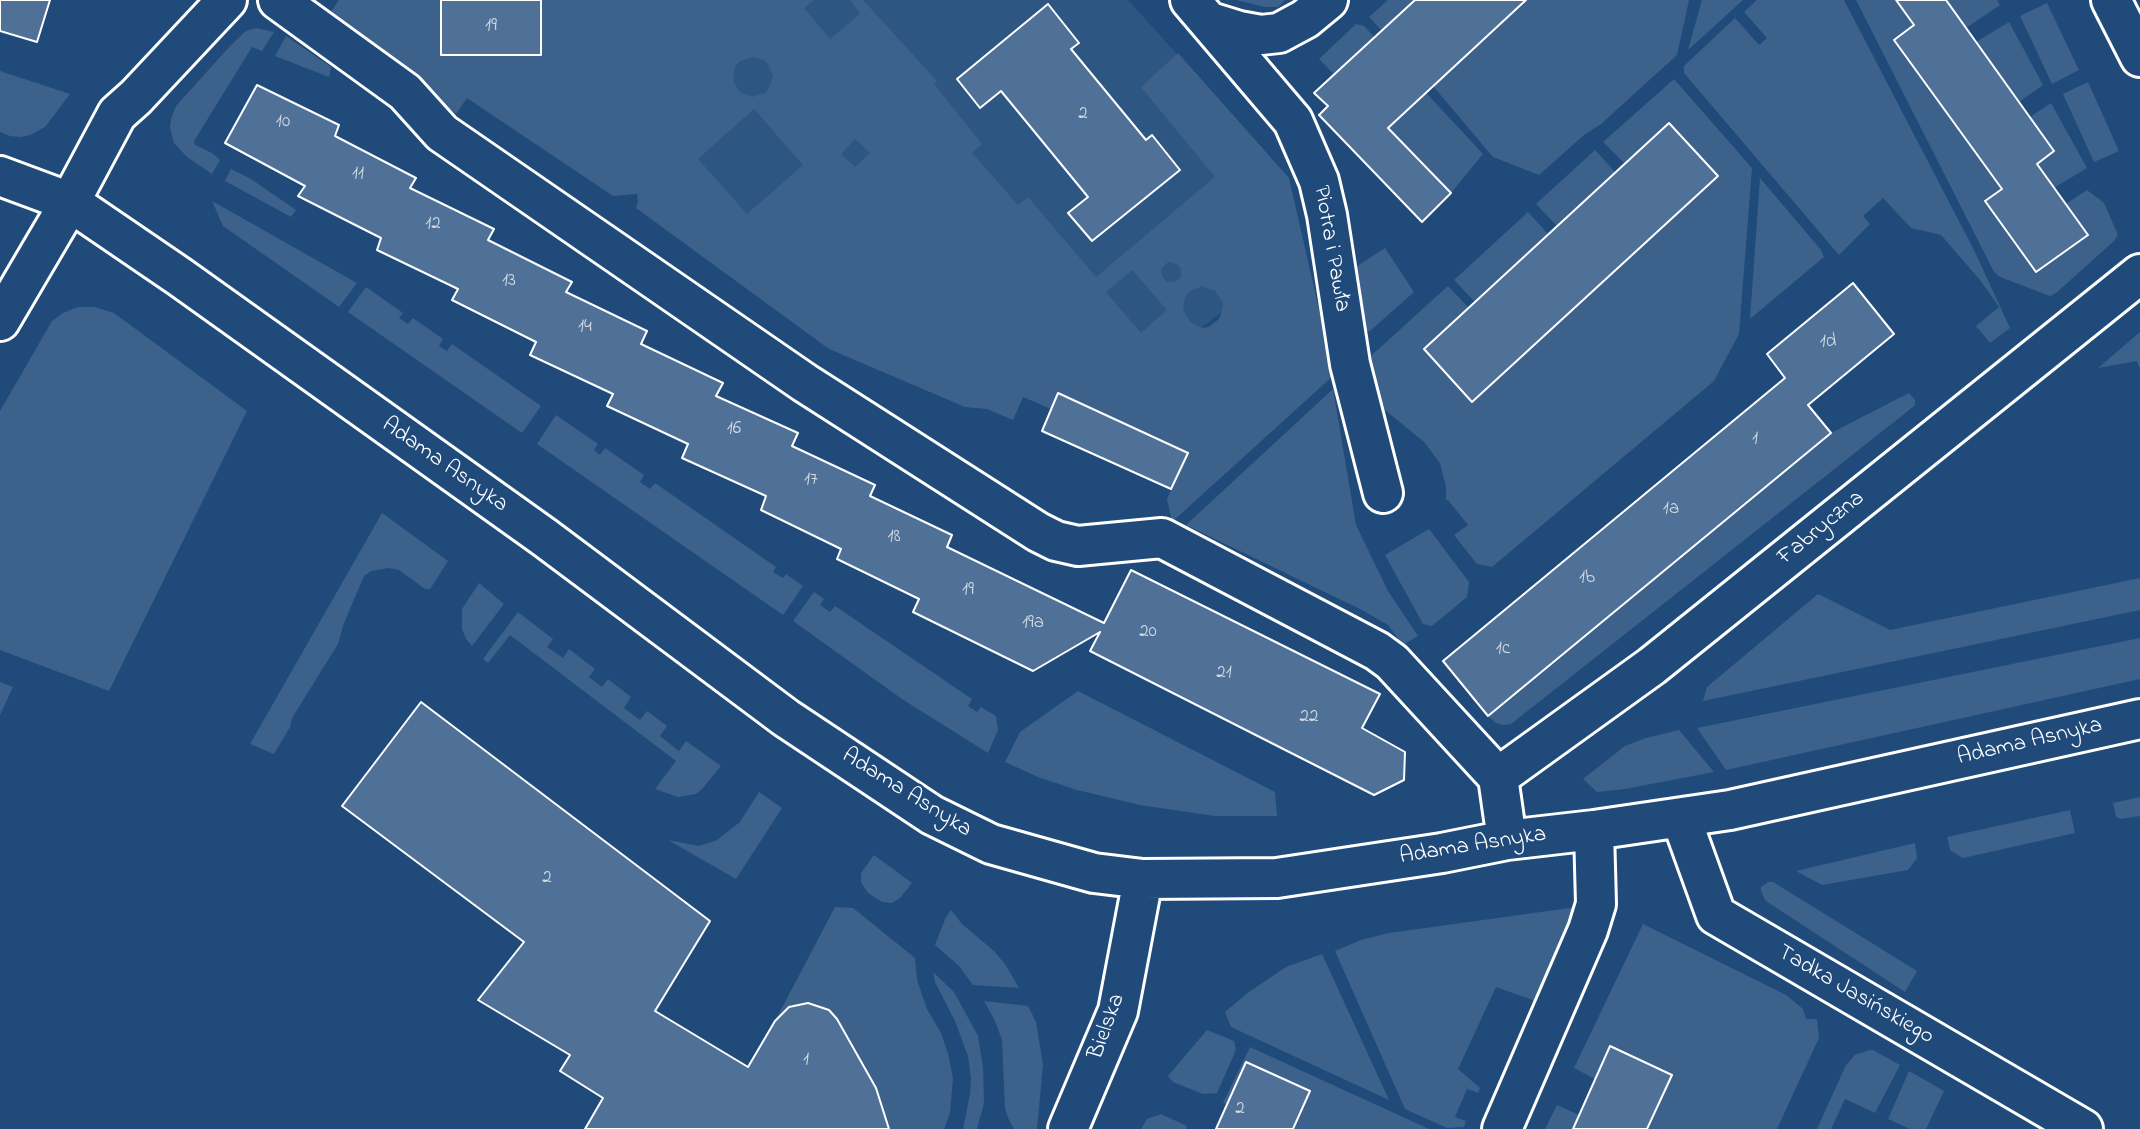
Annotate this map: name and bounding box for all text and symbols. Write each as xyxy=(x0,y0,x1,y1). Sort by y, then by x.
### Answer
house number: 19 xyxy=(485,16,497,38)
house number: 2 xyxy=(1078,104,1088,126)
house number: 10 xyxy=(276,112,290,134)
house number: 11 xyxy=(352,164,364,186)
street label: Piotra i Pawła xyxy=(1305,184,1355,314)
house number: 12 xyxy=(425,214,441,236)
house number: 13 xyxy=(502,271,516,293)
house number: 14 xyxy=(578,317,592,339)
house number: 1d xyxy=(1820,332,1836,354)
street label: Adama Asnyka xyxy=(375,412,513,520)
house number: 16 xyxy=(727,419,741,441)
house number: 1 xyxy=(1752,429,1758,451)
house number: 17 xyxy=(804,470,818,492)
street label: Fabryczna xyxy=(1773,486,1871,572)
house number: 1a xyxy=(1663,499,1679,521)
house number: 18 xyxy=(887,527,901,549)
house number: 1b xyxy=(1579,568,1595,590)
house number: 19 xyxy=(962,580,974,602)
house number: 19a xyxy=(1022,613,1044,635)
house number: 20 xyxy=(1139,622,1157,644)
house number: 1c xyxy=(1496,639,1510,661)
house number: 21 xyxy=(1216,663,1232,685)
house number: 22 xyxy=(1300,707,1318,729)
street label: Adama Asnyka xyxy=(1955,713,2105,773)
street label: Adama Asnyka xyxy=(836,743,976,845)
street label: Adama Asnyka xyxy=(1398,822,1548,872)
house number: 2 xyxy=(542,868,552,890)
street label: Tadka Jasińskiego xyxy=(1772,940,1938,1052)
street label: Bielska xyxy=(1083,990,1133,1064)
house number: 1 xyxy=(803,1050,809,1072)
house number: 2 xyxy=(1235,1099,1245,1121)

